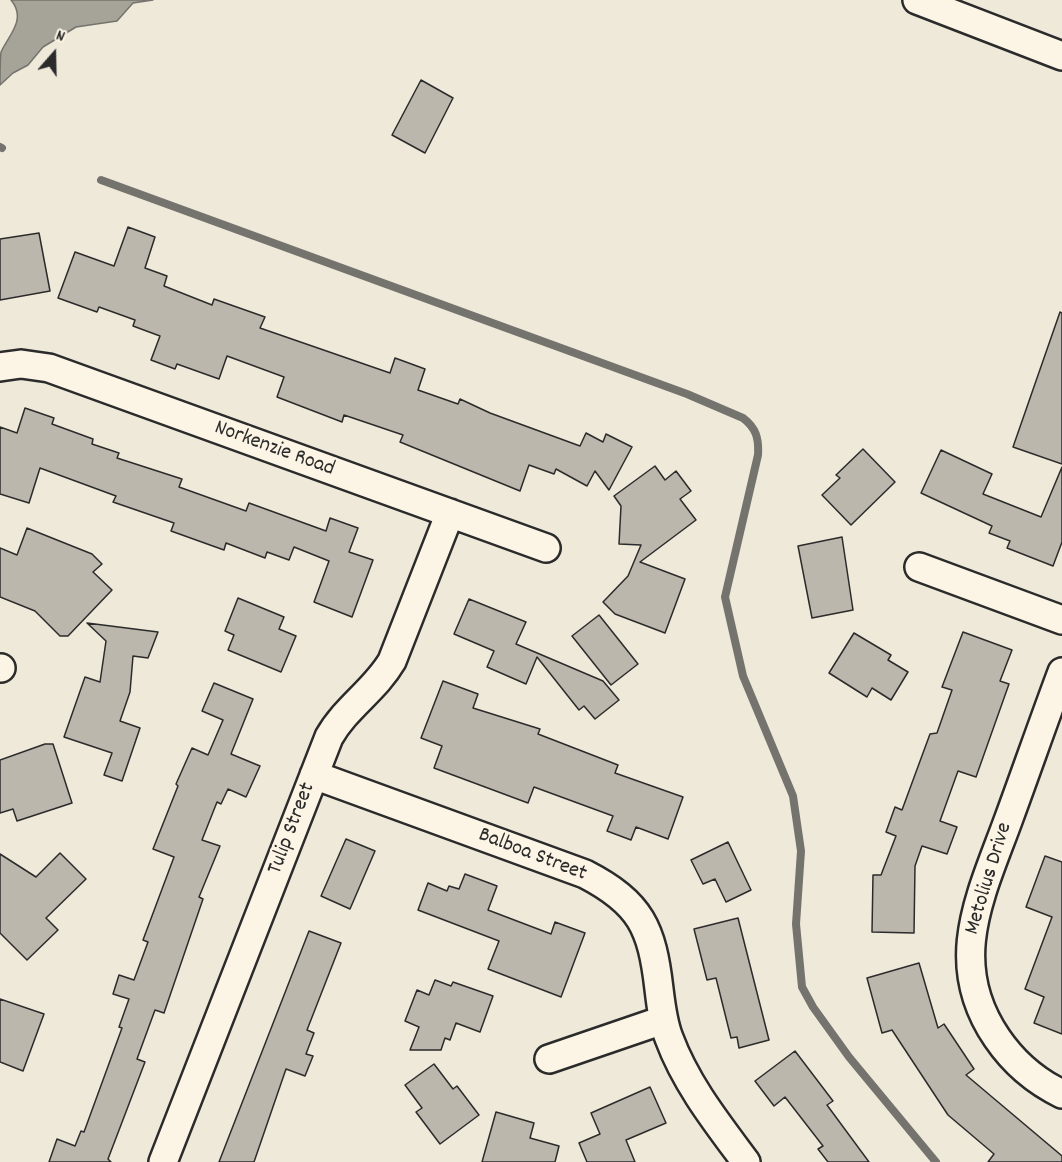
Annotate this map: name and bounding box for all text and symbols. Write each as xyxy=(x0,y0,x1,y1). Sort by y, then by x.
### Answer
north arrow xyxy=(24,24,84,84)
text: N xyxy=(53,24,68,49)
street label: Norkenzie Road xyxy=(210,416,338,484)
street label: Tulip Street xyxy=(263,779,323,879)
street label: Metolius Drive xyxy=(960,820,1020,938)
street label: Balboa Street xyxy=(474,823,590,889)

